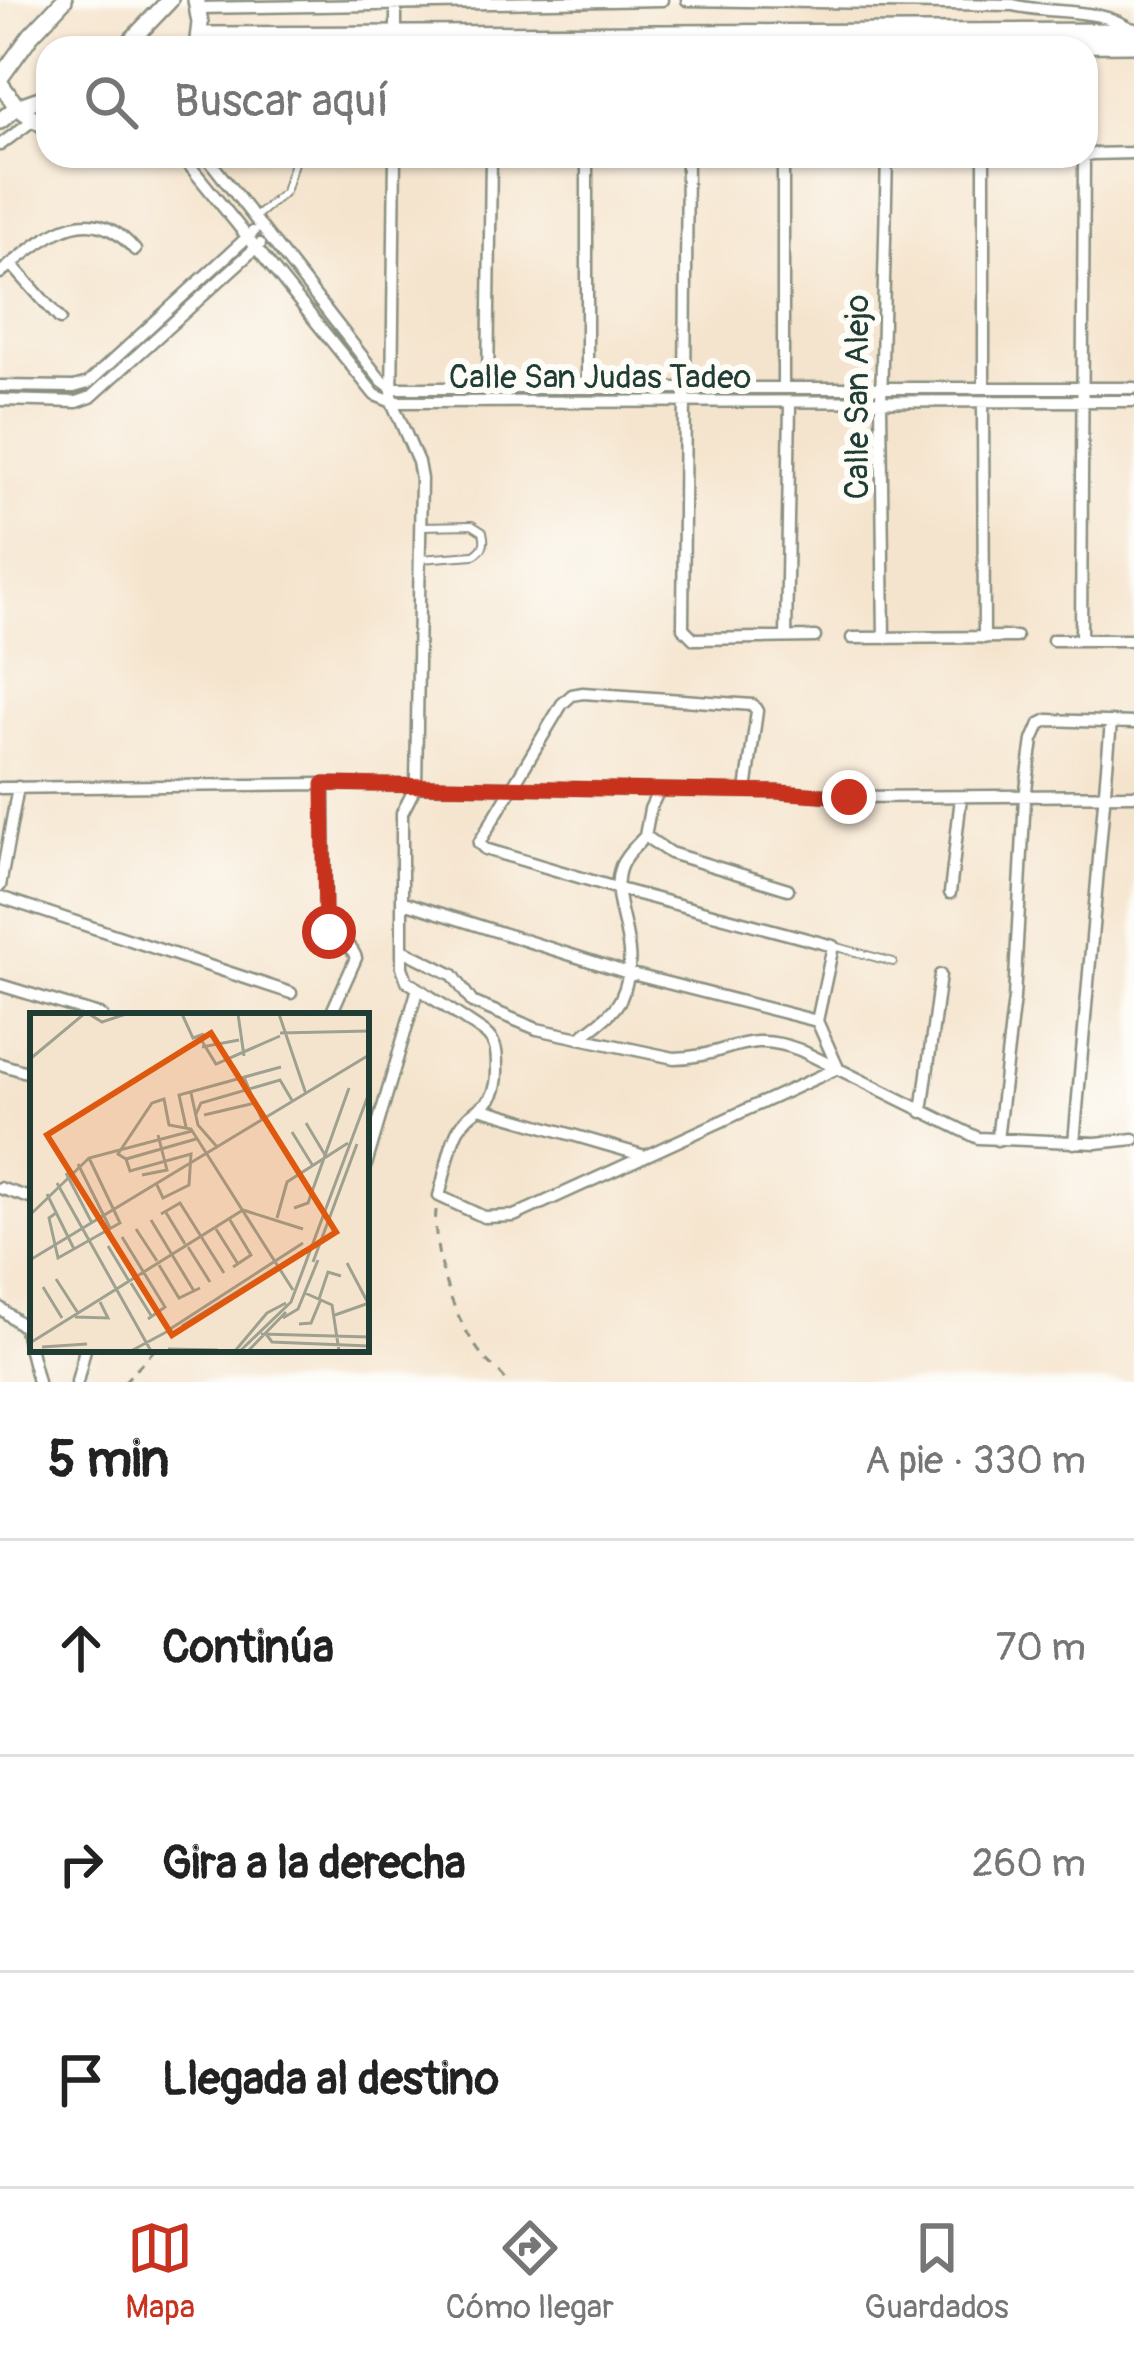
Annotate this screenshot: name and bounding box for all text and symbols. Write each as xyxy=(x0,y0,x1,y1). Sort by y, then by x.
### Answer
search box xyxy=(36,36,1098,168)
icon: search xyxy=(78,69,144,135)
text: Buscar aquí xyxy=(174,74,389,130)
street label: Calle San Alejo xyxy=(837,294,878,500)
street label: Calle San Judas Tadeo xyxy=(449,357,751,398)
route end xyxy=(822,770,876,824)
route start xyxy=(302,905,356,959)
inset map xyxy=(30,1013,369,1352)
text: 5 min xyxy=(48,1428,169,1492)
text: A pie · 330 m xyxy=(865,1436,1086,1485)
icon: ahead xyxy=(48,1615,114,1681)
text: Continúa xyxy=(162,1620,334,1676)
text: 70 m xyxy=(996,1623,1086,1672)
icon: right xyxy=(48,1831,114,1897)
text: Gira a la derecha xyxy=(162,1836,466,1892)
text: 260 m xyxy=(972,1839,1086,1888)
icon: arrive xyxy=(48,2047,114,2113)
text: Llegada al destino xyxy=(162,2052,499,2108)
tab: Mapa xyxy=(125,2215,195,2328)
tab: Cómo llegar xyxy=(446,2215,614,2328)
tab: Guardados xyxy=(864,2215,1009,2328)

